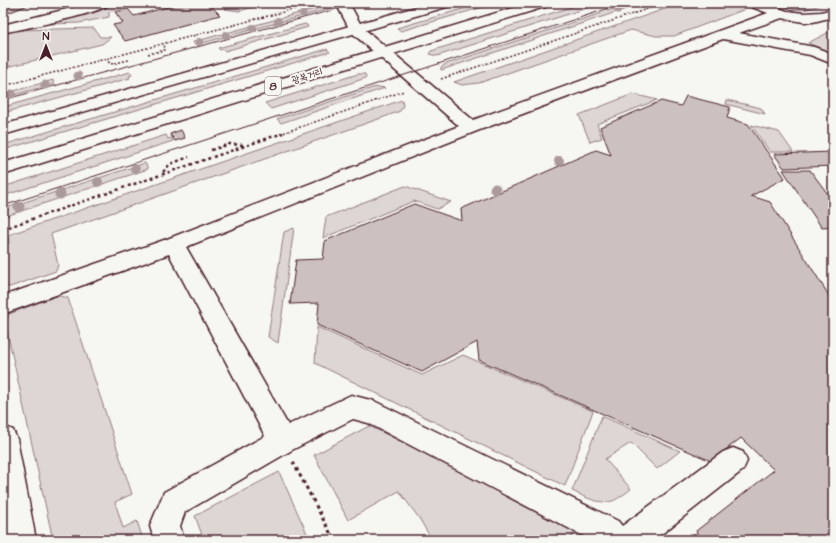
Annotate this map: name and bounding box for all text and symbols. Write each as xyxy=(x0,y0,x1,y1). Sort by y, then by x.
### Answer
north arrow xyxy=(26,26,66,66)
text: N xyxy=(43,29,50,44)
street label: 광복거리 xyxy=(290,65,325,87)
road number: 8 xyxy=(265,77,281,95)

